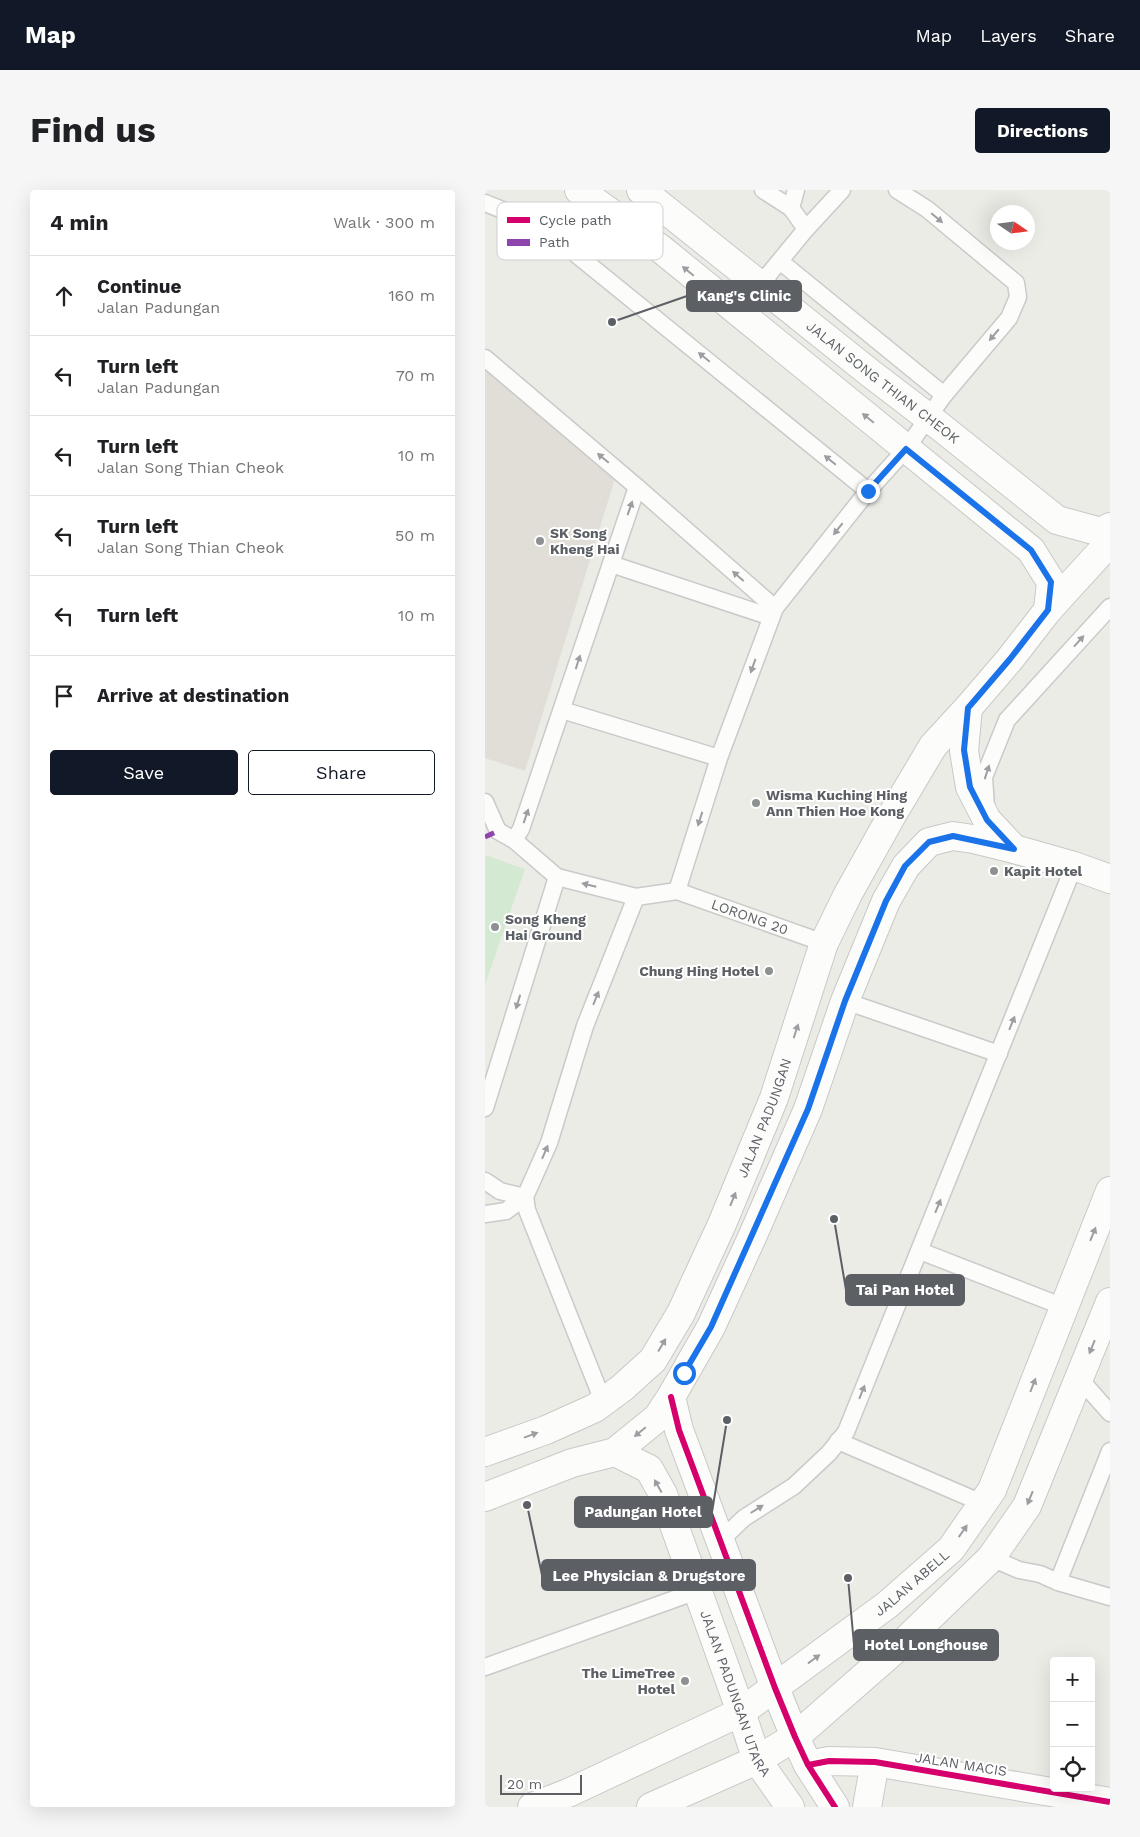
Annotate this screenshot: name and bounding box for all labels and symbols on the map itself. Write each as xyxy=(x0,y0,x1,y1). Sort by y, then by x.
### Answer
legend xyxy=(497,202,663,260)
north arrow xyxy=(990,205,1035,250)
text: Cycle path xyxy=(539,212,612,228)
one-way arrow xyxy=(930,212,943,223)
text: Path xyxy=(539,234,570,250)
one-way arrow xyxy=(682,266,695,277)
callout: Kang's Clinic xyxy=(687,281,801,311)
text: Kang's Clinic xyxy=(697,287,792,305)
street label: JALAN SONG THIAN CHEOK xyxy=(803,318,963,447)
one-way arrow xyxy=(988,329,1000,341)
one-way arrow xyxy=(698,352,711,363)
one-way arrow xyxy=(862,413,875,424)
one-way arrow xyxy=(596,452,609,463)
one-way arrow xyxy=(824,454,837,465)
route end xyxy=(857,480,880,503)
one-way arrow xyxy=(626,500,634,515)
one-way arrow xyxy=(832,522,843,535)
place label: SK Song Kheng Hai xyxy=(550,525,620,557)
marker: SK Song Kheng Hai xyxy=(534,535,546,547)
one-way arrow xyxy=(733,570,745,582)
one-way arrow xyxy=(1073,635,1085,647)
one-way arrow xyxy=(575,654,583,669)
one-way arrow xyxy=(749,658,756,673)
one-way arrow xyxy=(983,764,991,779)
place label: Wisma Kuching Hing Ann Thien Hoe Kong xyxy=(766,787,907,819)
marker: Wisma Kuching Hing Ann Thien Hoe Kong xyxy=(750,797,762,809)
one-way arrow xyxy=(522,808,530,823)
one-way arrow xyxy=(696,812,704,827)
place label: Kapit Hotel xyxy=(1004,863,1083,879)
marker: Kapit Hotel xyxy=(988,865,1000,877)
one-way arrow xyxy=(581,881,596,889)
street label: LORONG 20 xyxy=(709,896,790,938)
place label: Song Kheng Hai Ground xyxy=(505,911,586,943)
marker: Song Kheng Hai Ground xyxy=(489,921,501,933)
place label: Chung Hing Hotel xyxy=(639,963,759,979)
marker: Chung Hing Hotel xyxy=(763,965,775,977)
one-way arrow xyxy=(592,990,600,1005)
one-way arrow xyxy=(514,994,522,1009)
one-way arrow xyxy=(1008,1015,1016,1030)
one-way arrow xyxy=(792,1023,800,1038)
street label: JALAN PADUNGAN xyxy=(734,1056,794,1180)
one-way arrow xyxy=(541,1145,549,1159)
one-way arrow xyxy=(729,1192,737,1206)
one-way arrow xyxy=(934,1198,942,1213)
one-way arrow xyxy=(1089,1226,1097,1241)
callout: Tai Pan Hotel xyxy=(846,1275,964,1305)
text: Tai Pan Hotel xyxy=(856,1281,954,1299)
one-way arrow xyxy=(657,1339,666,1352)
one-way arrow xyxy=(1087,1340,1095,1354)
route start xyxy=(673,1362,696,1385)
one-way arrow xyxy=(1029,1377,1037,1392)
one-way arrow xyxy=(859,1385,867,1399)
one-way arrow xyxy=(634,1426,647,1437)
one-way arrow xyxy=(524,1431,539,1439)
one-way arrow xyxy=(654,1478,662,1493)
one-way arrow xyxy=(1026,1491,1034,1505)
callout: Padungan Hotel xyxy=(575,1497,712,1527)
text: Padungan Hotel xyxy=(584,1503,702,1521)
one-way arrow xyxy=(750,1505,764,1514)
one-way arrow xyxy=(958,1524,968,1538)
street label: JALAN ABELL xyxy=(872,1546,952,1619)
callout: Lee Physician & Drugstore xyxy=(542,1560,755,1590)
text: Lee Physician & Drugstore xyxy=(553,1567,746,1585)
street label: JALAN PADUNGAN UTARA xyxy=(697,1608,774,1780)
callout: Hotel Longhouse xyxy=(854,1630,998,1660)
text: Hotel Longhouse xyxy=(864,1636,988,1654)
one-way arrow xyxy=(807,1654,821,1664)
place label: The LimeTree Hotel xyxy=(582,1665,675,1697)
marker: The LimeTree Hotel xyxy=(679,1675,691,1687)
street label: JALAN MACIS xyxy=(914,1749,1008,1779)
scale bar xyxy=(500,1772,583,1795)

